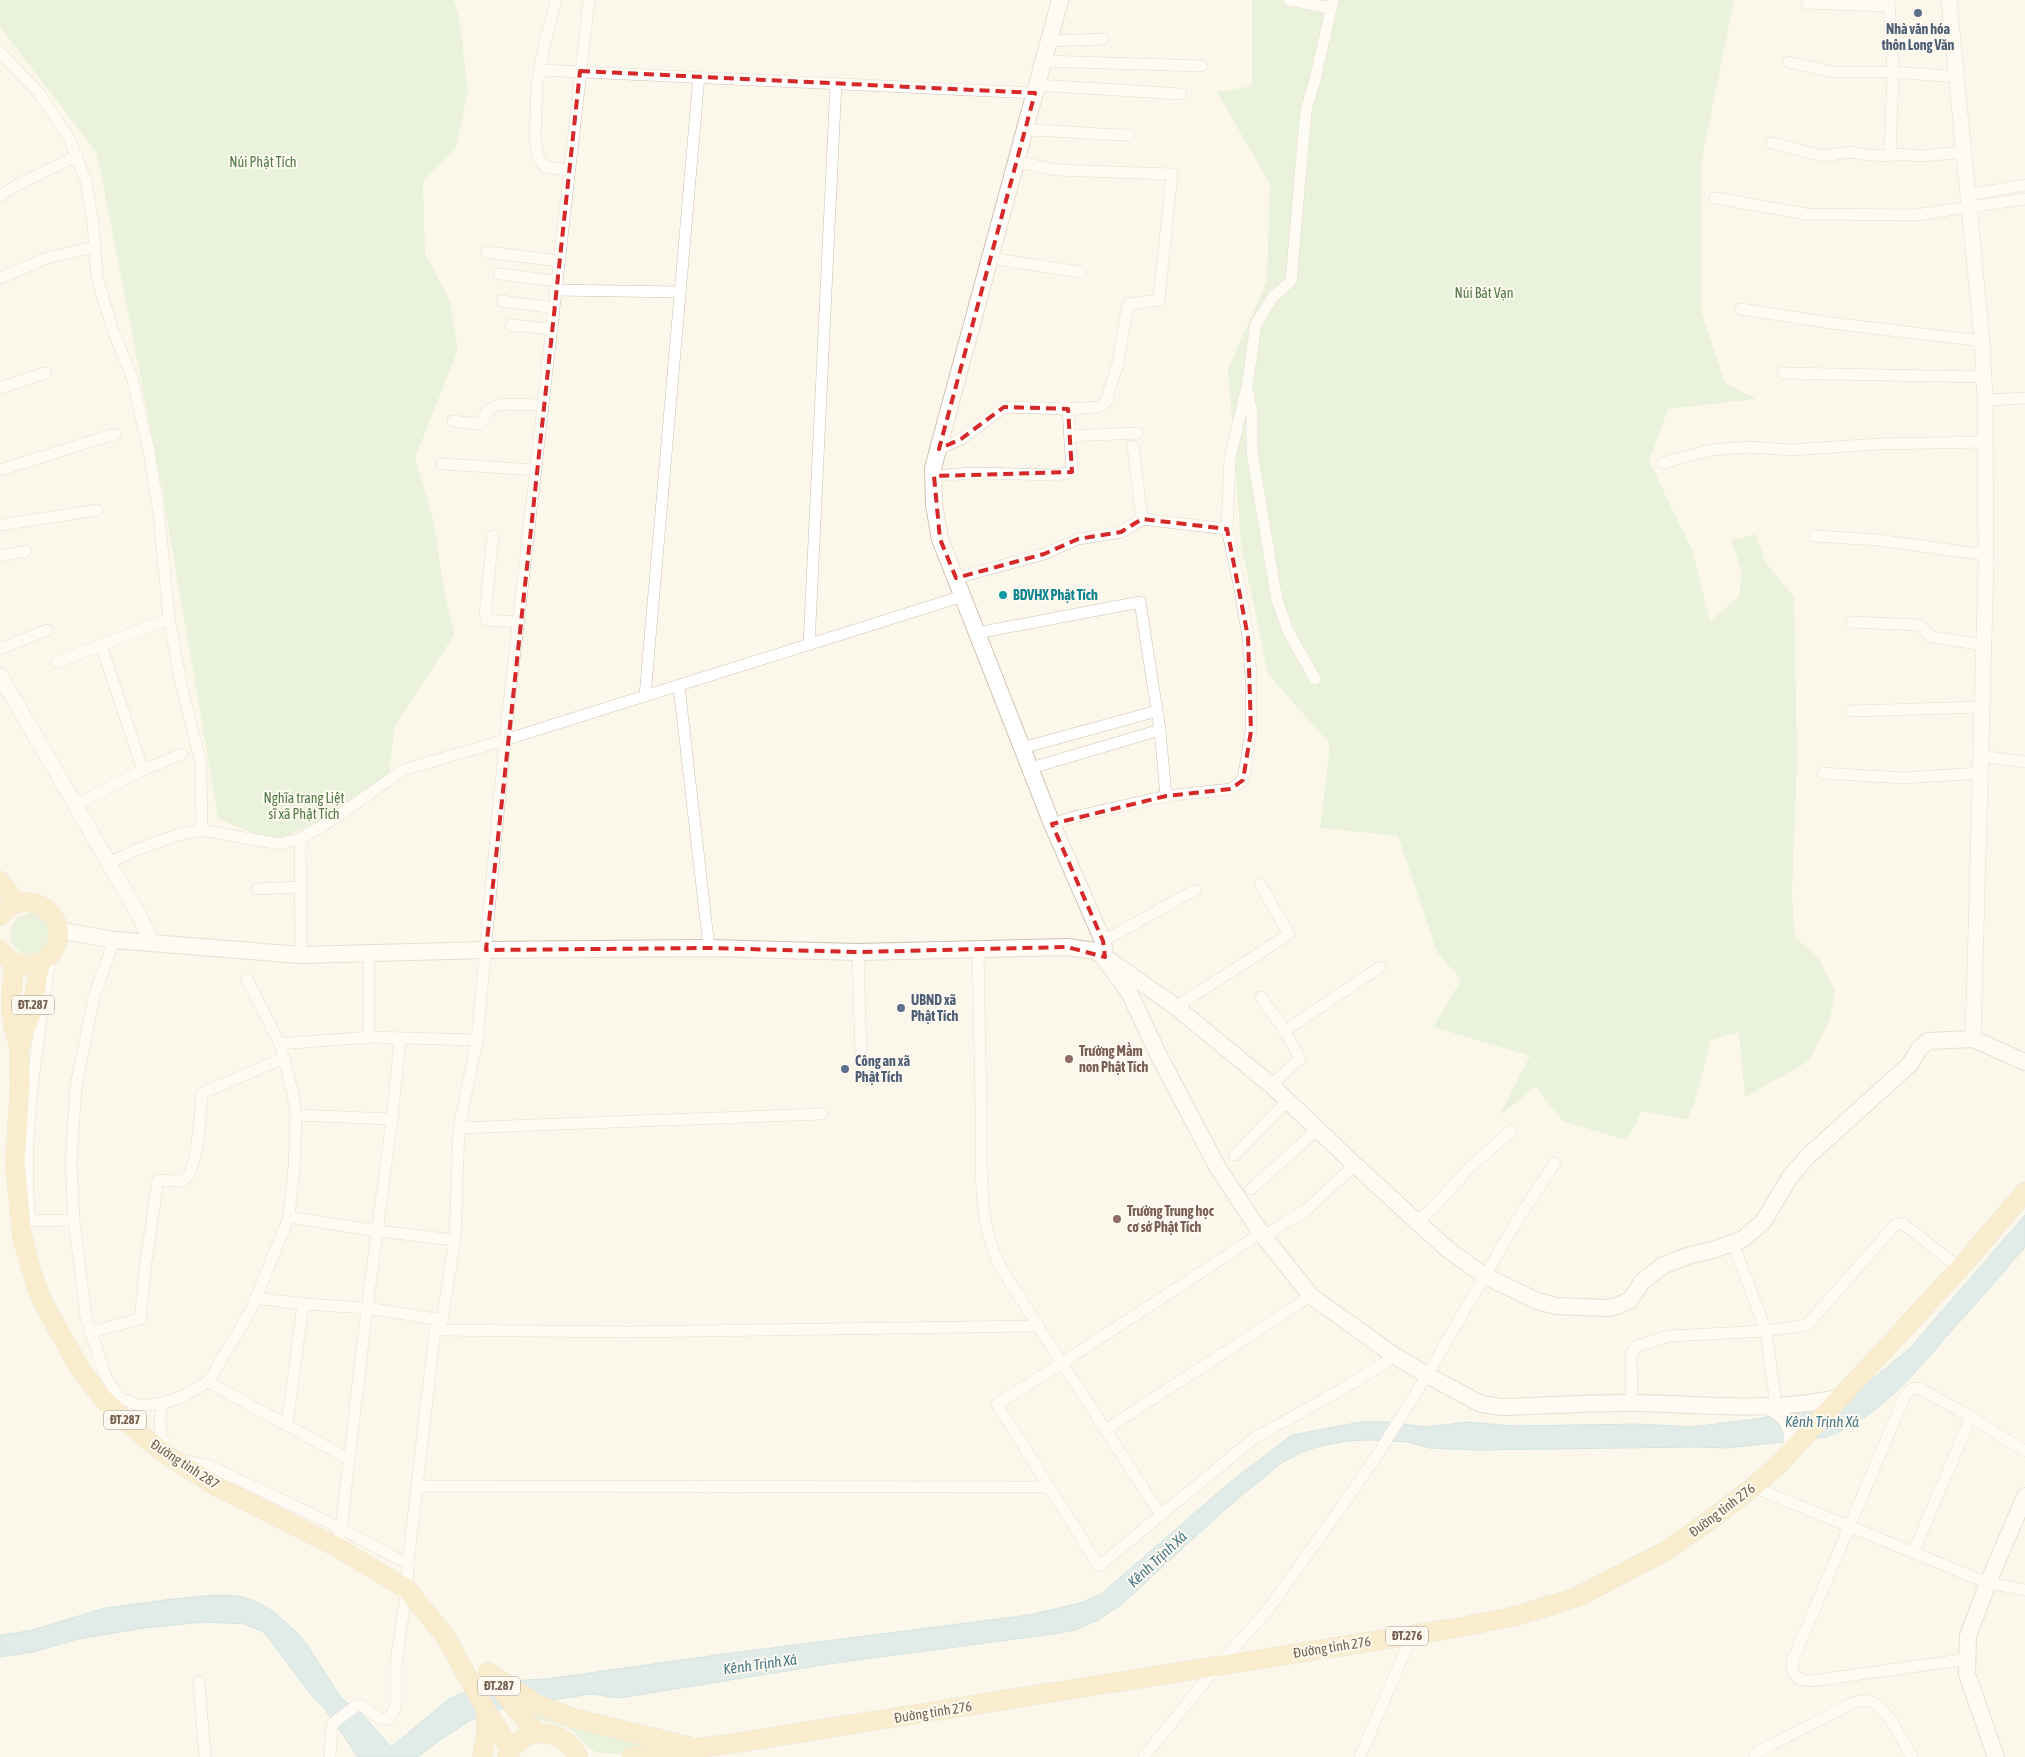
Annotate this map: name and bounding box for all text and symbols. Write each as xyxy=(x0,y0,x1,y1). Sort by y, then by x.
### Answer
marker: Nhà văn hóa thôn Long Văn xyxy=(1912,7,1924,19)
place label: Nhà văn hóa thôn Long Văn xyxy=(1881,21,1954,53)
park label: Núi Phật Tích xyxy=(229,154,297,170)
park label: Núi Bát Vạn xyxy=(1455,285,1514,301)
place label: BDVHX Phật Tích xyxy=(1013,587,1098,603)
marker: BDVHX Phật Tích xyxy=(997,589,1009,601)
park label: Nghĩa trang Liệt sĩ xã Phật Tích xyxy=(264,790,344,822)
place label: UBND xã Phật Tích xyxy=(911,992,958,1024)
road number: ĐT.287 xyxy=(12,996,54,1014)
marker: UBND xã Phật Tích xyxy=(895,1002,907,1014)
place label: Trường Mầm non Phật Tích xyxy=(1079,1042,1148,1075)
place label: Công an xã Phật Tích xyxy=(855,1053,910,1085)
marker: Trường Mầm non Phật Tích xyxy=(1063,1053,1075,1065)
marker: Công an xã Phật Tích xyxy=(839,1063,851,1075)
place label: Trường Trung học cơ sở Phật Tích xyxy=(1127,1203,1215,1235)
marker: Trường Trung học cơ sở Phật Tích xyxy=(1111,1213,1123,1225)
road number: ĐT.287 xyxy=(104,1410,146,1430)
water label: Kênh Trịnh Xá xyxy=(1785,1413,1859,1430)
street label: Đường tỉnh 287 xyxy=(148,1436,222,1492)
street label: Đường tỉnh 276 xyxy=(1686,1480,1758,1540)
water label: Kênh Trịnh Xá xyxy=(1124,1527,1190,1590)
road number: ĐT.276 xyxy=(1386,1626,1428,1645)
street label: Đường tỉnh 276 xyxy=(1292,1633,1372,1661)
water label: Kênh Trịnh Xá xyxy=(722,1650,798,1678)
road number: ĐT.287 xyxy=(478,1676,520,1695)
street label: Đường tỉnh 276 xyxy=(893,1698,973,1726)

